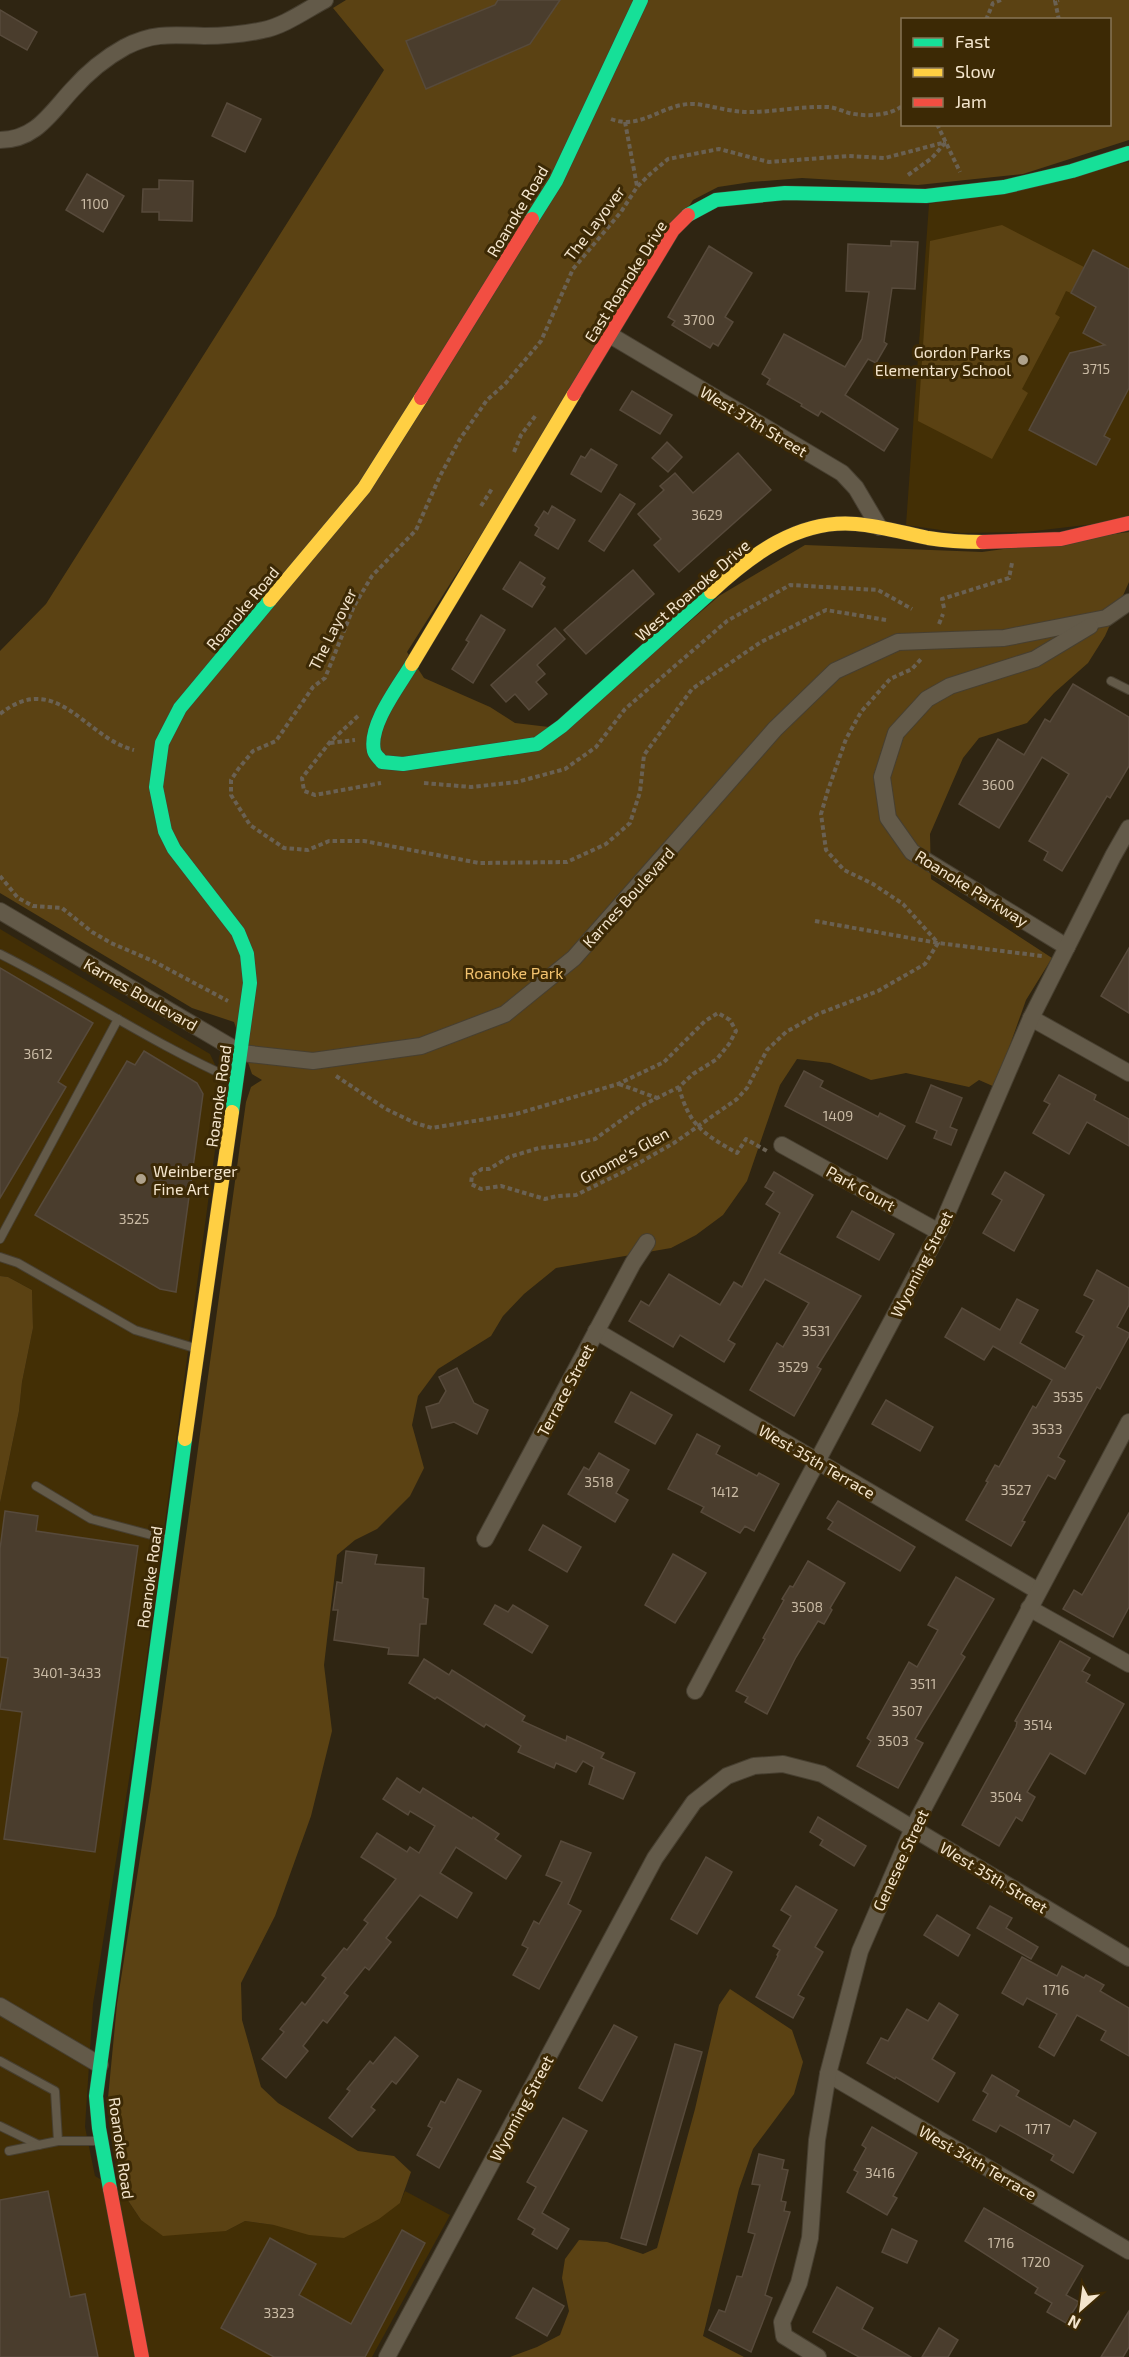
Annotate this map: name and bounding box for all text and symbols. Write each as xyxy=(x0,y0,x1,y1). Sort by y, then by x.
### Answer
legend xyxy=(901,18,1111,126)
text: Fast xyxy=(955,30,990,52)
text: Slow xyxy=(955,60,996,82)
text: Jam xyxy=(955,90,987,112)
street label: Roanoke Road xyxy=(482,162,552,260)
street label: The Layover xyxy=(560,181,629,264)
house number: 1100 xyxy=(81,195,109,212)
street label: East Roanoke Drive xyxy=(580,217,670,345)
house number: 3700 xyxy=(683,311,715,328)
place label: Gordon Parks Elementary School xyxy=(875,342,1011,379)
marker: Gordon Parks Elementary School xyxy=(1016,353,1030,367)
house number: 3715 xyxy=(1082,360,1110,377)
street label: West 37th Street xyxy=(697,381,811,461)
house number: 3629 xyxy=(691,506,723,523)
street label: West Roanoke Drive xyxy=(631,535,753,645)
street label: Roanoke Road xyxy=(202,562,282,654)
street label: The Layover xyxy=(304,585,360,673)
house number: 3600 xyxy=(982,776,1014,793)
street label: Karnes Boulevard xyxy=(578,843,678,951)
street label: Roanoke Parkway xyxy=(912,846,1032,931)
street label: Karnes Boulevard xyxy=(81,954,201,1034)
park label: Roanoke Park xyxy=(465,963,563,982)
street label: Roanoke Road xyxy=(201,1044,235,1148)
house number: 3612 xyxy=(23,1045,53,1062)
house number: 1409 xyxy=(823,1107,853,1124)
street label: Gnome's Glen xyxy=(576,1123,672,1187)
place label: Weinberger Fine Art xyxy=(153,1161,238,1198)
street label: Park Court xyxy=(823,1161,899,1215)
marker: Weinberger Fine Art xyxy=(134,1172,148,1186)
street label: Wyoming Street xyxy=(886,1208,956,1320)
house number: 3525 xyxy=(119,1210,149,1227)
house number: 3531 xyxy=(802,1322,830,1339)
street label: Terrace Street xyxy=(533,1340,597,1440)
house number: 3529 xyxy=(777,1358,809,1375)
house number: 3535 xyxy=(1053,1388,1083,1405)
street label: West 35th Terrace xyxy=(755,1420,879,1502)
house number: 3533 xyxy=(1032,1420,1062,1437)
house number: 3518 xyxy=(584,1473,614,1490)
house number: 3527 xyxy=(1001,1481,1031,1498)
house number: 1412 xyxy=(711,1483,739,1500)
street label: Roanoke Road xyxy=(132,1525,166,1629)
house number: 3508 xyxy=(791,1598,823,1615)
house number: 3401-3433 xyxy=(33,1664,101,1681)
house number: 3511 xyxy=(910,1675,936,1692)
house number: 3507 xyxy=(892,1702,922,1719)
house number: 3514 xyxy=(1023,1716,1053,1733)
house number: 3503 xyxy=(877,1732,909,1749)
house number: 3504 xyxy=(990,1788,1022,1805)
street label: Genesee Street xyxy=(868,1806,932,1914)
street label: West 35th Street xyxy=(937,1837,1051,1917)
house number: 1716 xyxy=(1043,1981,1069,1998)
street label: Wyoming Street xyxy=(485,2052,557,2164)
street label: Roanoke Road xyxy=(105,2096,139,2200)
house number: 1717 xyxy=(1025,2120,1051,2137)
street label: West 34th Terrace xyxy=(916,2121,1040,2203)
house number: 3416 xyxy=(865,2164,895,2181)
house number: 1716 xyxy=(988,2234,1014,2251)
house number: 1720 xyxy=(1021,2253,1051,2270)
north arrow xyxy=(1051,2279,1111,2339)
house number: 3323 xyxy=(263,2304,295,2321)
text: N xyxy=(1064,2312,1083,2334)

